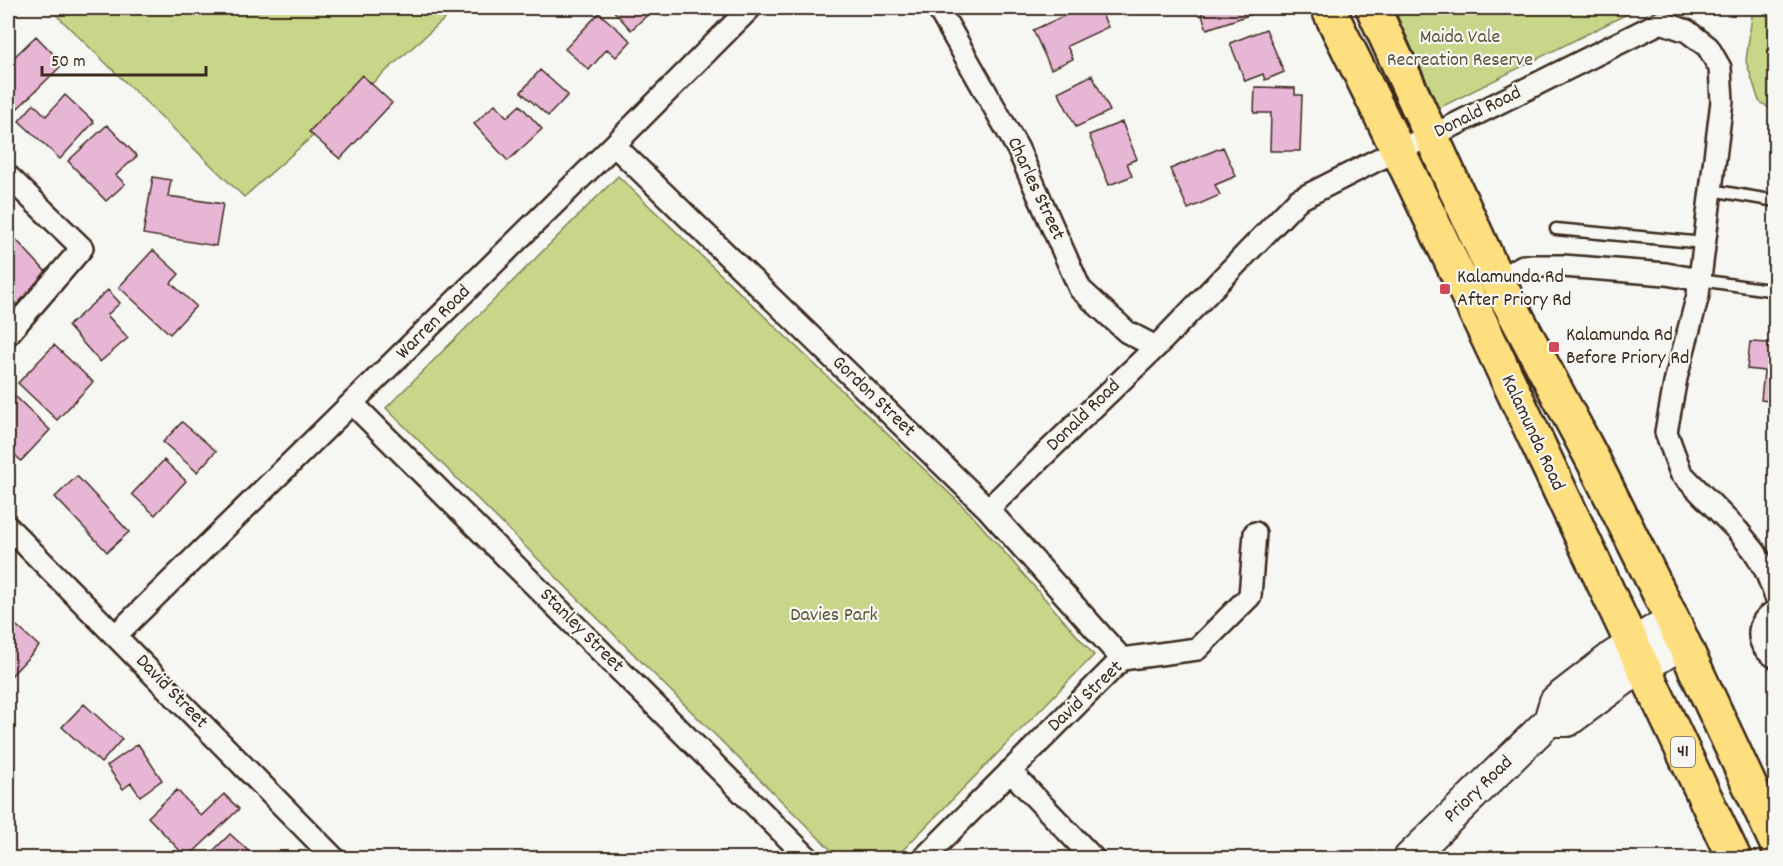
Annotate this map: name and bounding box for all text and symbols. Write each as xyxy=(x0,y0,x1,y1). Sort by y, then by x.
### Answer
park label: Maida Vale Recreation Reserve xyxy=(1387,24,1533,75)
scale bar xyxy=(42,39,206,77)
text: 50 m xyxy=(51,50,86,75)
street label: Donald Road xyxy=(1430,80,1526,146)
street label: Charles Street xyxy=(999,133,1071,245)
place label: Kalamunda Rd After Priory Rd xyxy=(1457,264,1571,315)
street label: Warren Road xyxy=(390,279,478,367)
marker: Kalamunda Rd After Priory Rd xyxy=(1438,282,1452,296)
place label: Kalamunda Rd Before Priory Rd xyxy=(1566,322,1689,373)
marker: Kalamunda Rd Before Priory Rd xyxy=(1547,340,1561,354)
street label: Gordon Street xyxy=(825,350,921,444)
street label: Kalamunda Road xyxy=(1493,370,1571,496)
street label: Donald Road xyxy=(1040,373,1128,459)
street label: Stanley Street xyxy=(532,582,630,680)
park label: Davies Park xyxy=(790,602,878,630)
street label: David Street xyxy=(128,648,214,736)
street label: David Street xyxy=(1042,655,1130,739)
road number: 41 xyxy=(1671,737,1695,767)
street label: Priory Road xyxy=(1438,750,1520,830)

